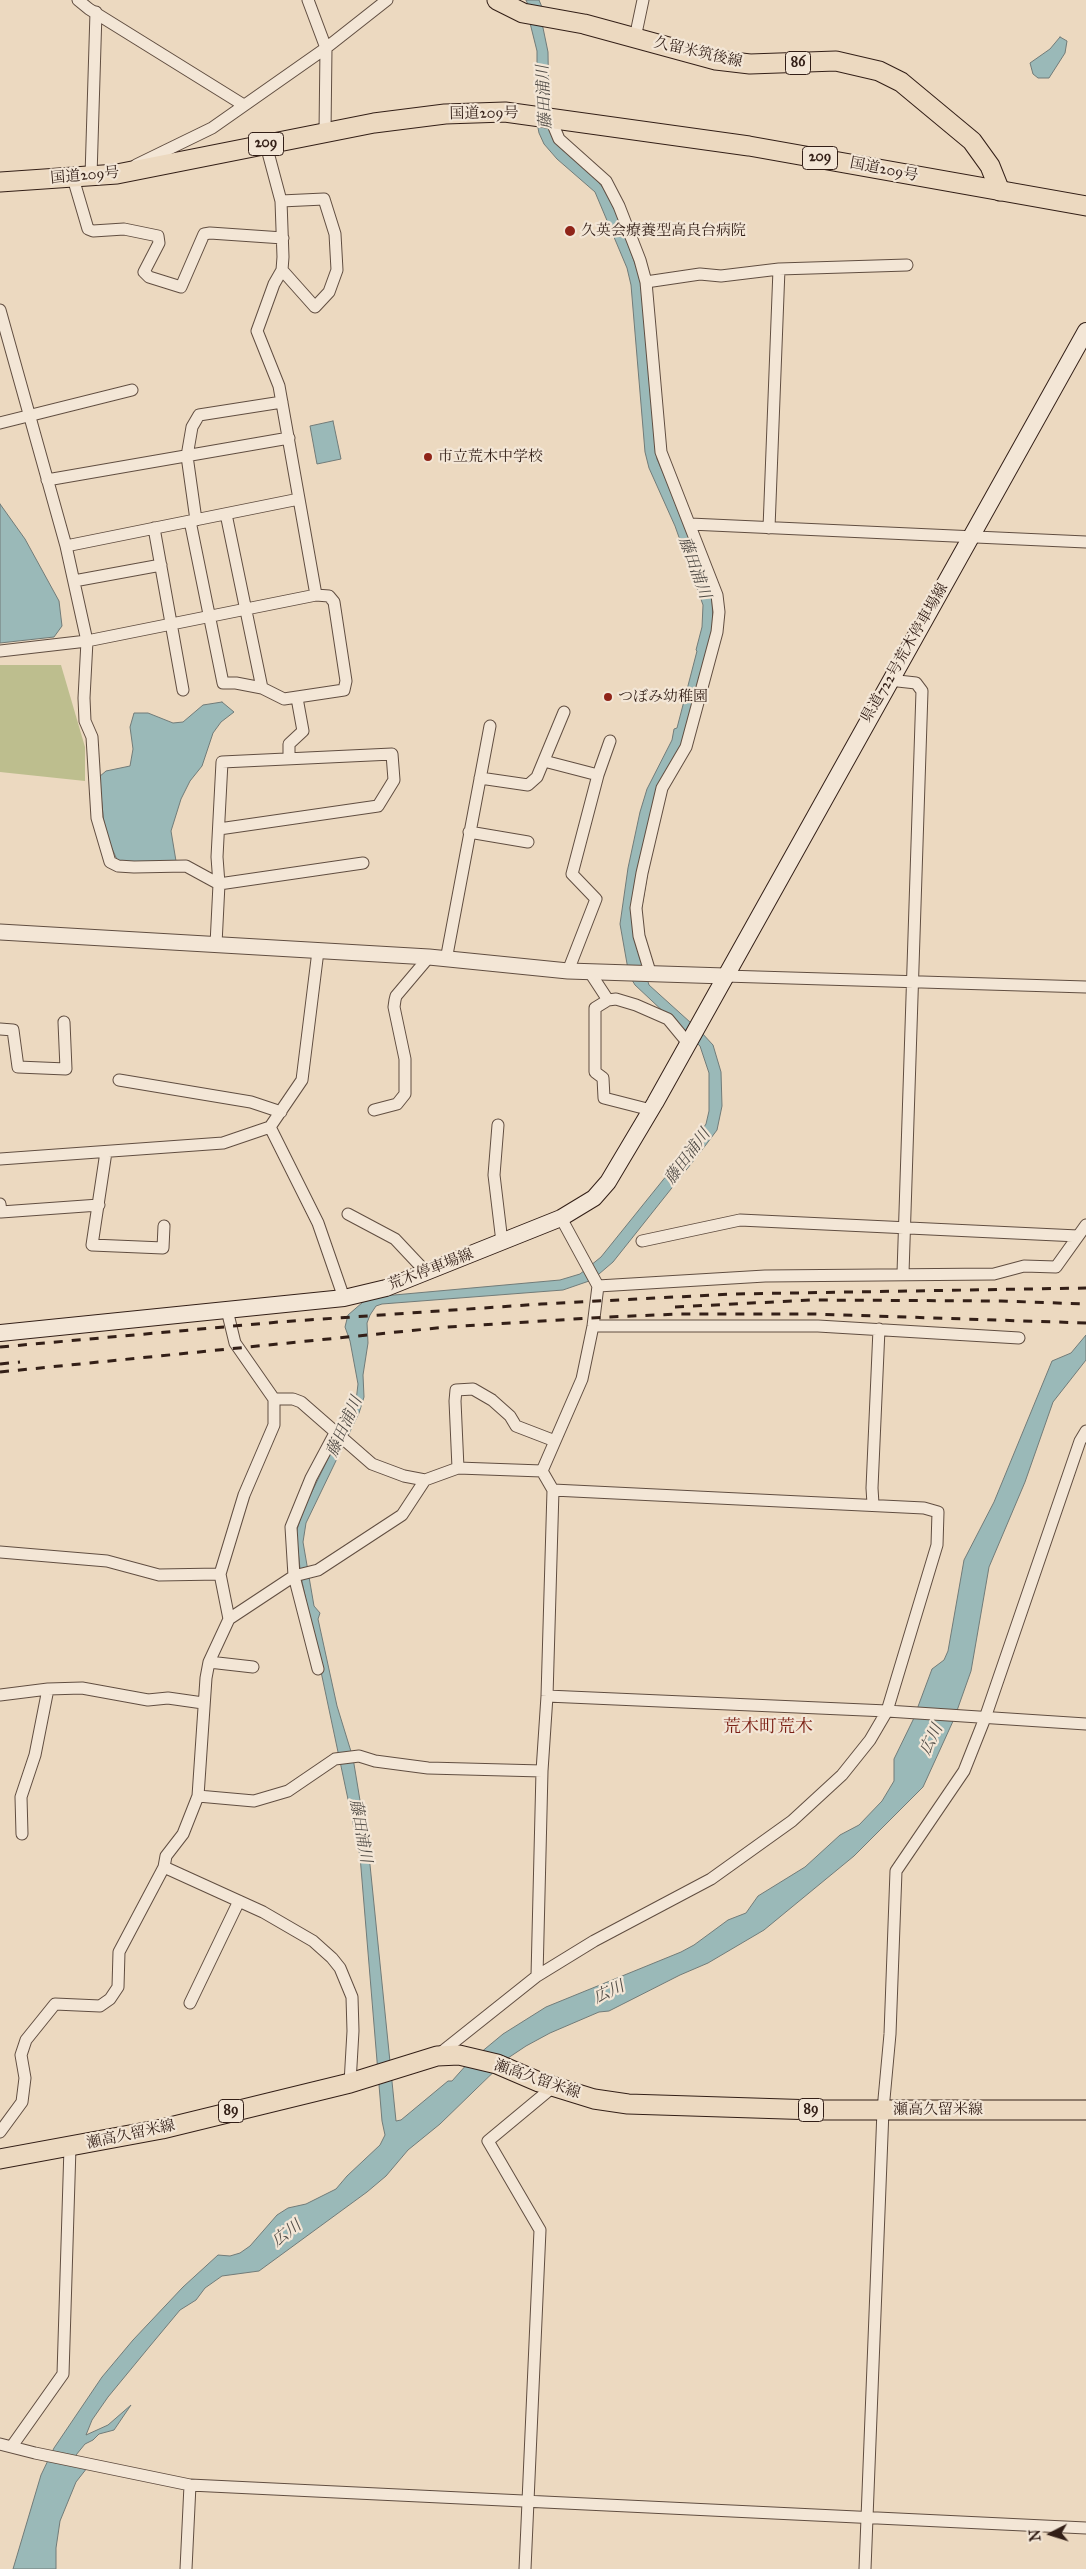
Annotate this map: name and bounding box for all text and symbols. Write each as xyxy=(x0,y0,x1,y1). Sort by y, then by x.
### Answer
street label: 久留米筑後線 xyxy=(652,34,744,72)
road number: 86 xyxy=(786,52,810,74)
water label: 藤田浦川 xyxy=(534,65,556,129)
street label: 国道209号 xyxy=(449,104,519,124)
road number: 209 xyxy=(248,132,284,156)
road number: 209 xyxy=(802,146,838,170)
street label: 国道209号 xyxy=(848,155,920,185)
street label: 国道209号 xyxy=(50,164,120,188)
place label: 久英会療養型高良台病院 xyxy=(581,222,746,240)
marker: 久英会療養型高良台病院 xyxy=(563,224,577,238)
place label: 市立荒木中学校 xyxy=(438,448,543,466)
marker: 市立荒木中学校 xyxy=(422,451,434,463)
water label: 藤田浦川 xyxy=(674,535,714,601)
street label: 県道722号荒木停車場線 xyxy=(858,580,952,726)
place label: つぼみ幼稚園 xyxy=(618,688,708,706)
marker: つぼみ幼稚園 xyxy=(602,691,614,703)
water label: 藤田浦川 xyxy=(661,1126,715,1188)
street label: 荒木停車場線 xyxy=(386,1245,476,1295)
water label: 藤田浦川 xyxy=(323,1394,367,1460)
district label: 荒木町荒木 xyxy=(723,1717,813,1739)
water label: 広川 xyxy=(916,1721,948,1759)
water label: 藤田浦川 xyxy=(345,1798,375,1864)
water label: 広川 xyxy=(590,1978,628,2008)
street label: 瀬高久留米線 xyxy=(492,2057,582,2103)
road number: 89 xyxy=(798,2098,824,2122)
road number: 89 xyxy=(218,2100,244,2122)
street label: 瀬高久留米線 xyxy=(893,2101,983,2119)
street label: 瀬高久留米線 xyxy=(85,2117,177,2153)
water label: 広川 xyxy=(268,2217,306,2251)
north arrow xyxy=(1026,2509,1076,2559)
text: N xyxy=(1027,2529,1045,2542)

